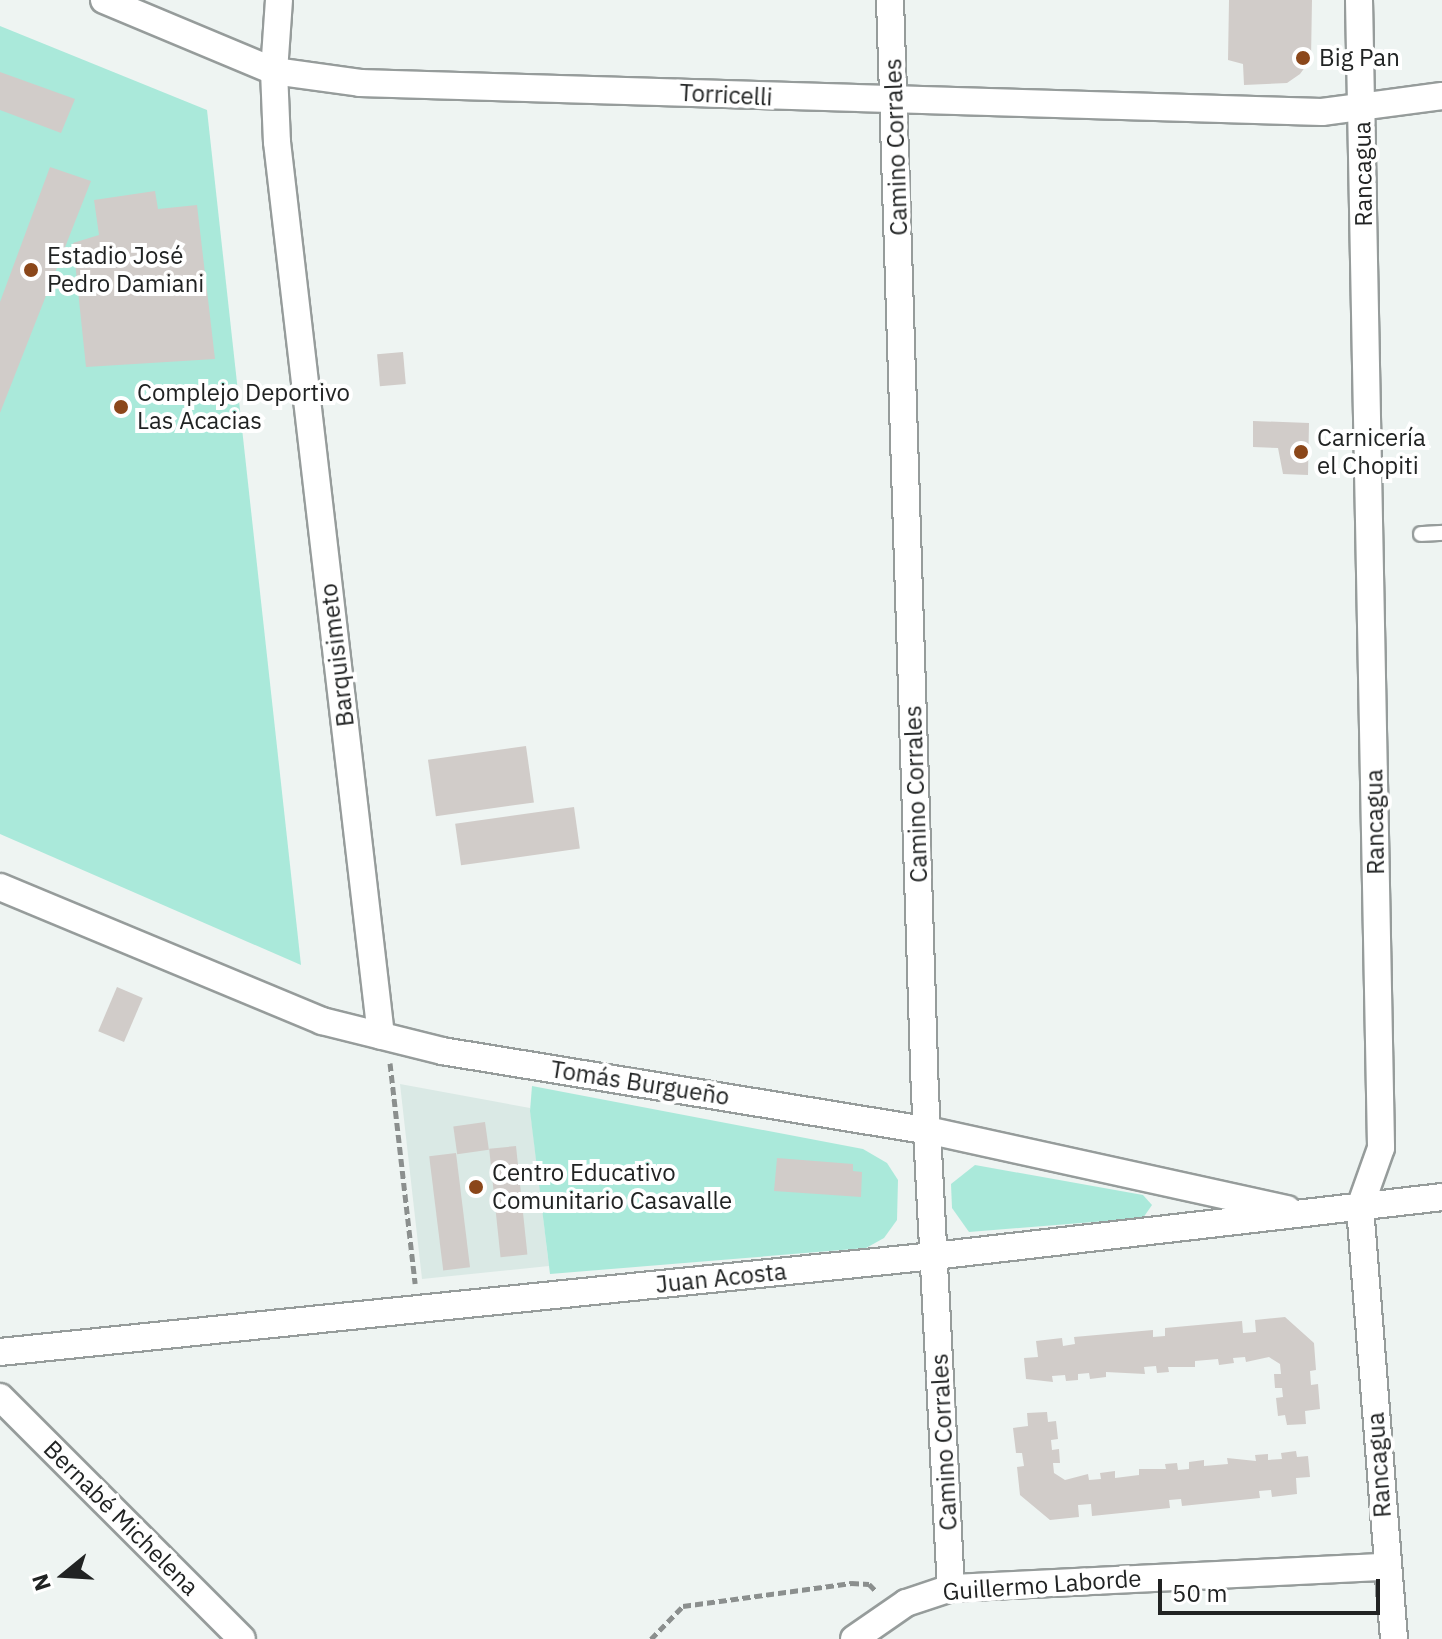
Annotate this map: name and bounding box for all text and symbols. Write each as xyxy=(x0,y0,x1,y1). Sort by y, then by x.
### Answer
place label: Big Pan xyxy=(1319,44,1400,72)
marker: Big Pan xyxy=(1294,49,1312,67)
street label: Camino Corrales xyxy=(879,58,913,236)
street label: Torricelli xyxy=(679,78,773,112)
street label: Rancagua xyxy=(1348,121,1378,227)
place label: Estadio José Pedro Damiani xyxy=(47,242,204,298)
marker: Estadio José Pedro Damiani xyxy=(22,261,40,279)
place label: Complejo Deportivo Las Acacias xyxy=(137,379,350,435)
marker: Complejo Deportivo Las Acacias xyxy=(112,398,130,416)
place label: Carnicería el Chopiti xyxy=(1317,424,1426,480)
marker: Carnicería el Chopiti xyxy=(1292,443,1310,461)
street label: Barquisimeto xyxy=(314,582,360,728)
street label: Camino Corrales xyxy=(899,705,933,883)
street label: Rancagua xyxy=(1360,769,1390,875)
street label: Tomás Burgueño xyxy=(548,1055,732,1111)
place label: Centro Educativo Comunitario Casavalle xyxy=(492,1159,732,1215)
marker: Centro Educativo Comunitario Casavalle xyxy=(467,1178,485,1196)
street label: Juan Acosta xyxy=(654,1257,788,1299)
street label: Camino Corrales xyxy=(925,1353,963,1531)
street label: Rancagua xyxy=(1361,1411,1397,1519)
street label: Bernabé Michelena xyxy=(37,1434,205,1602)
north arrow xyxy=(24,1535,104,1615)
scale bar xyxy=(1162,1563,1384,1613)
street label: Guillermo Laborde xyxy=(942,1564,1142,1606)
text: N xyxy=(24,1571,57,1595)
text: 50 m xyxy=(1172,1577,1227,1609)

